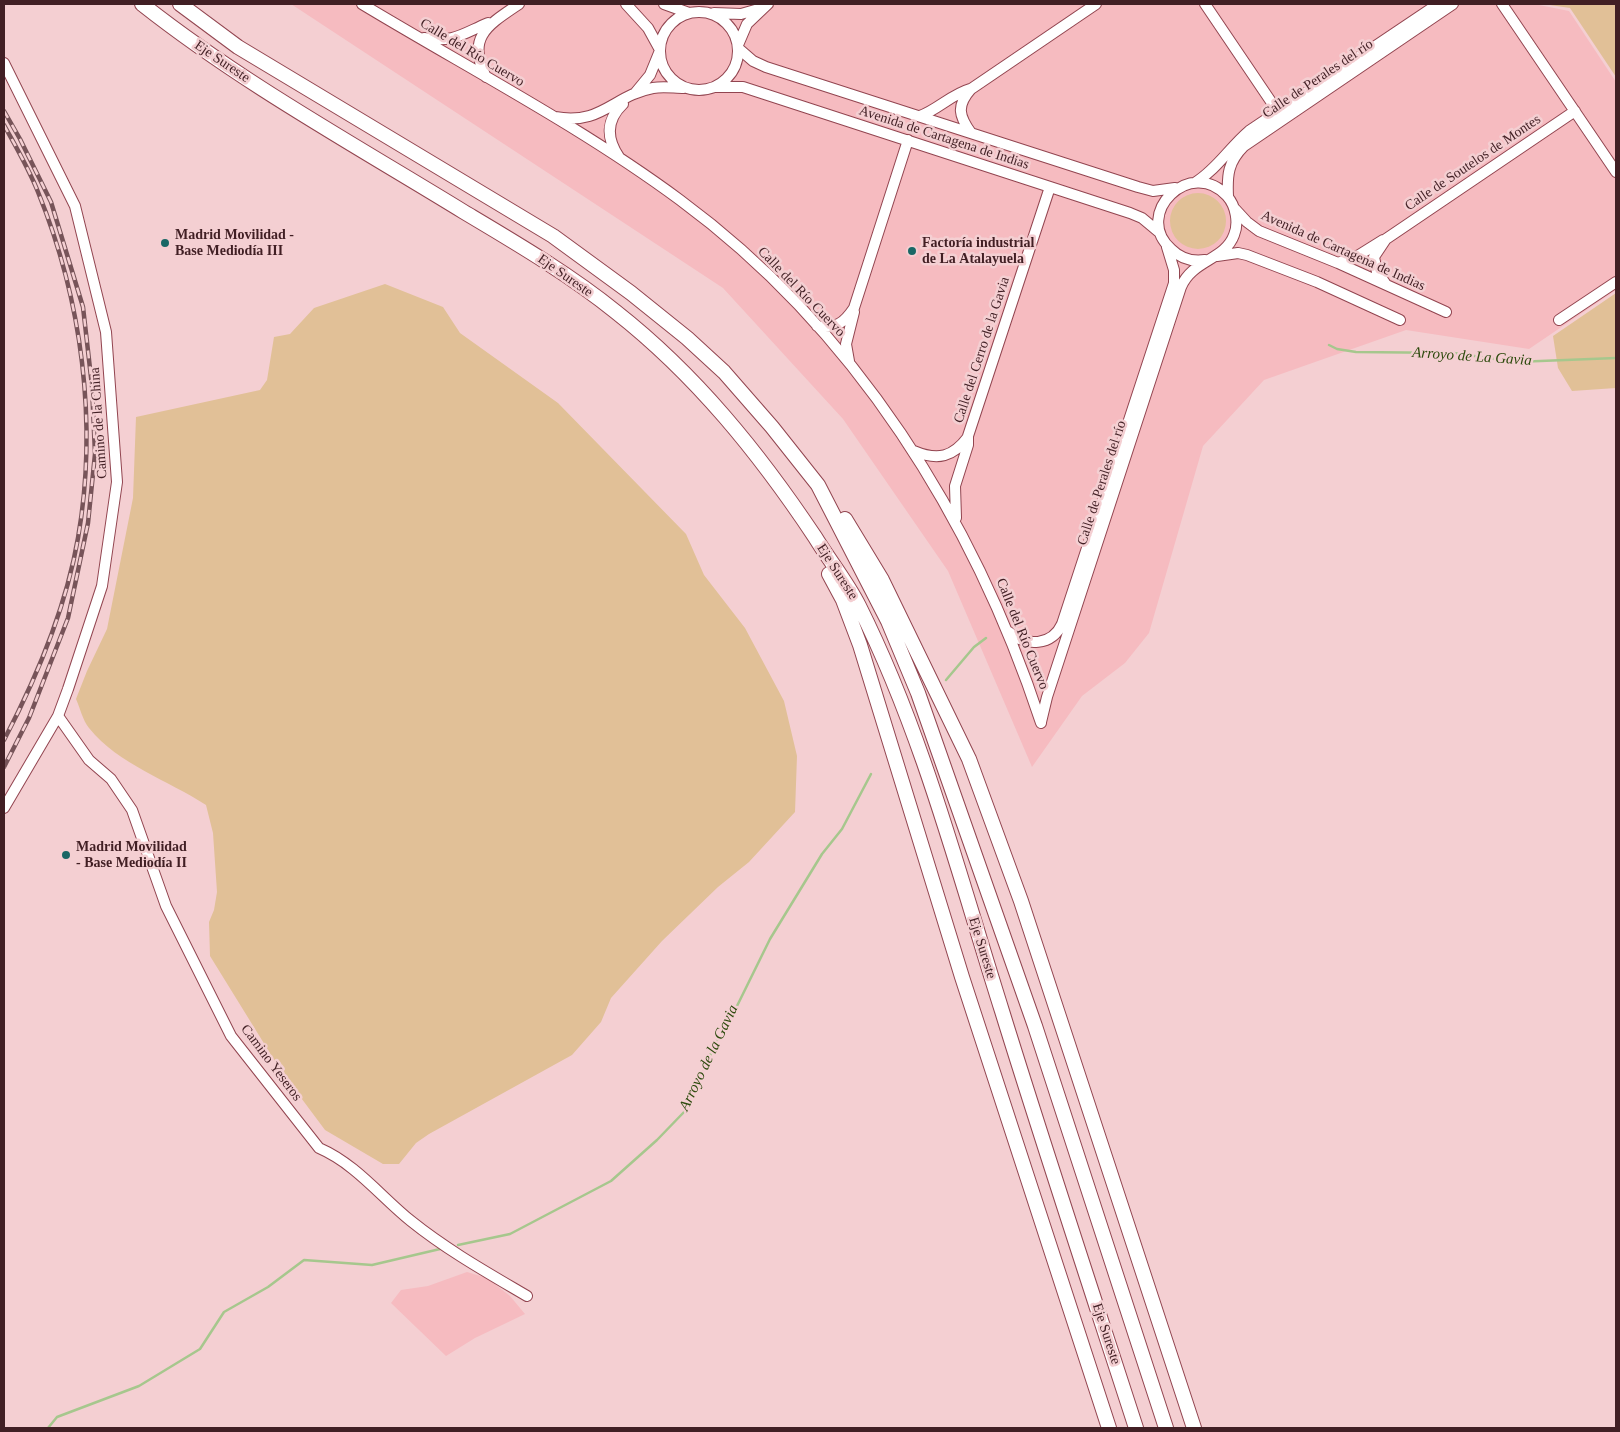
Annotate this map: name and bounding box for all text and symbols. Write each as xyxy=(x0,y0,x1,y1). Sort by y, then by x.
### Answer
street label: Calle del Río Cuervo xyxy=(417,15,527,91)
street label: Calle de Perales del río xyxy=(1259,36,1377,122)
street label: Eje Sureste xyxy=(191,37,253,87)
street label: Avenida de Cartagena de Indias xyxy=(857,103,1031,173)
street label: Calle de Soutelos de Montes xyxy=(1402,111,1544,215)
street label: Avenida de Cartagena de Indias xyxy=(1258,207,1428,295)
place label: Madrid Movilidad - Base Mediodía III xyxy=(175,227,294,260)
place label: Factoría industrial de La Atalayuela xyxy=(922,235,1034,268)
marker: Madrid Movilidad - Base Mediodía III xyxy=(159,237,171,249)
street label: Calle del Río Cuervo xyxy=(754,244,848,340)
marker: Factoría industrial de La Atalayuela xyxy=(906,245,918,257)
street label: Eje Sureste xyxy=(534,251,596,301)
street label: Calle del Cerro de la Gavia xyxy=(950,275,1014,425)
water label: Arroyo de La Gavia xyxy=(1412,344,1532,370)
street label: Camino de la China xyxy=(87,367,111,479)
street label: Calle de Perales del río xyxy=(1074,419,1130,547)
street label: Eje Sureste xyxy=(813,541,861,603)
street label: Calle del Río Cuervo xyxy=(992,576,1052,692)
place label: Madrid Movilidad - Base Mediodía II xyxy=(76,839,187,872)
marker: Madrid Movilidad - Base Mediodía II xyxy=(60,849,72,861)
street label: Eje Sureste xyxy=(965,915,999,981)
water label: Arroyo de la Gavia xyxy=(676,1002,742,1114)
street label: Camino Yeseros xyxy=(237,1021,305,1105)
street label: Eje Sureste xyxy=(1088,1301,1124,1367)

